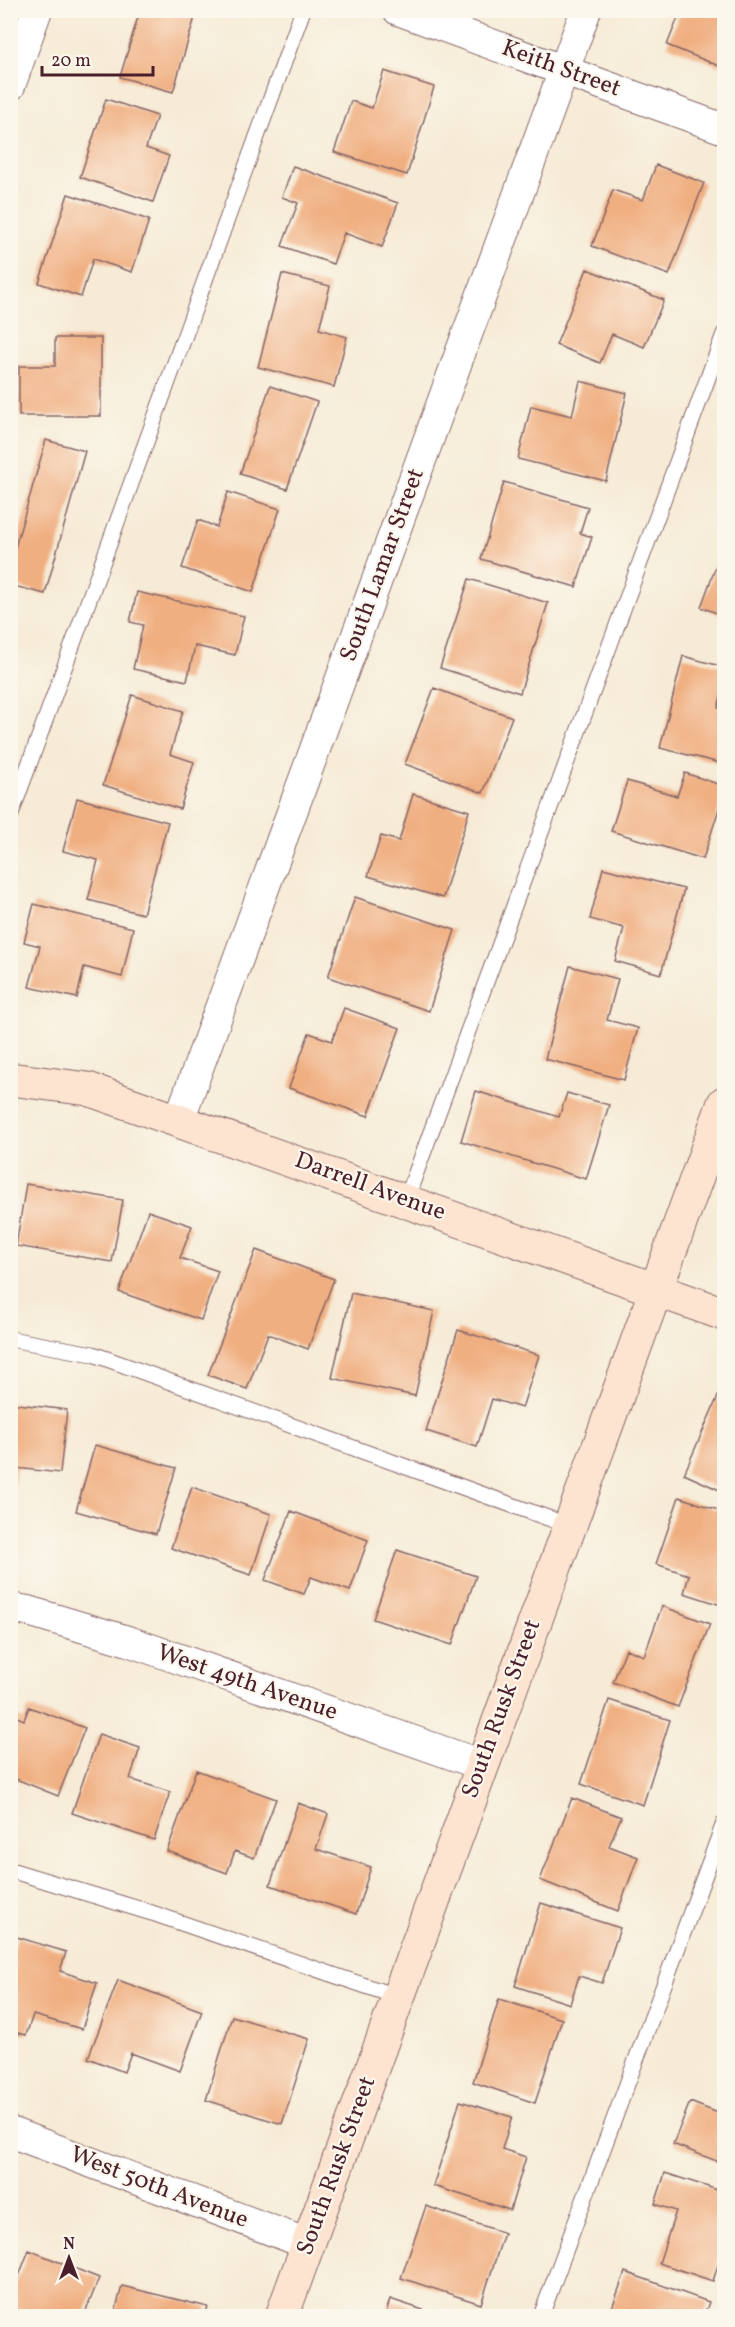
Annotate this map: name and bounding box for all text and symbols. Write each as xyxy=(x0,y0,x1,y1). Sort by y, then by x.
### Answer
street label: Keith Street xyxy=(497,32,625,106)
scale bar xyxy=(42,39,153,77)
text: 20 m xyxy=(51,49,91,74)
street label: South Lamar Street xyxy=(332,464,434,666)
street label: Darrell Avenue xyxy=(290,1144,450,1230)
street label: South Rusk Street xyxy=(454,1615,550,1803)
street label: West 49th Avenue xyxy=(152,1636,342,1730)
street label: South Rusk Street xyxy=(289,2072,385,2260)
street label: West 50th Avenue xyxy=(65,2138,253,2238)
north arrow xyxy=(39,2228,99,2288)
text: N xyxy=(63,2234,75,2256)

